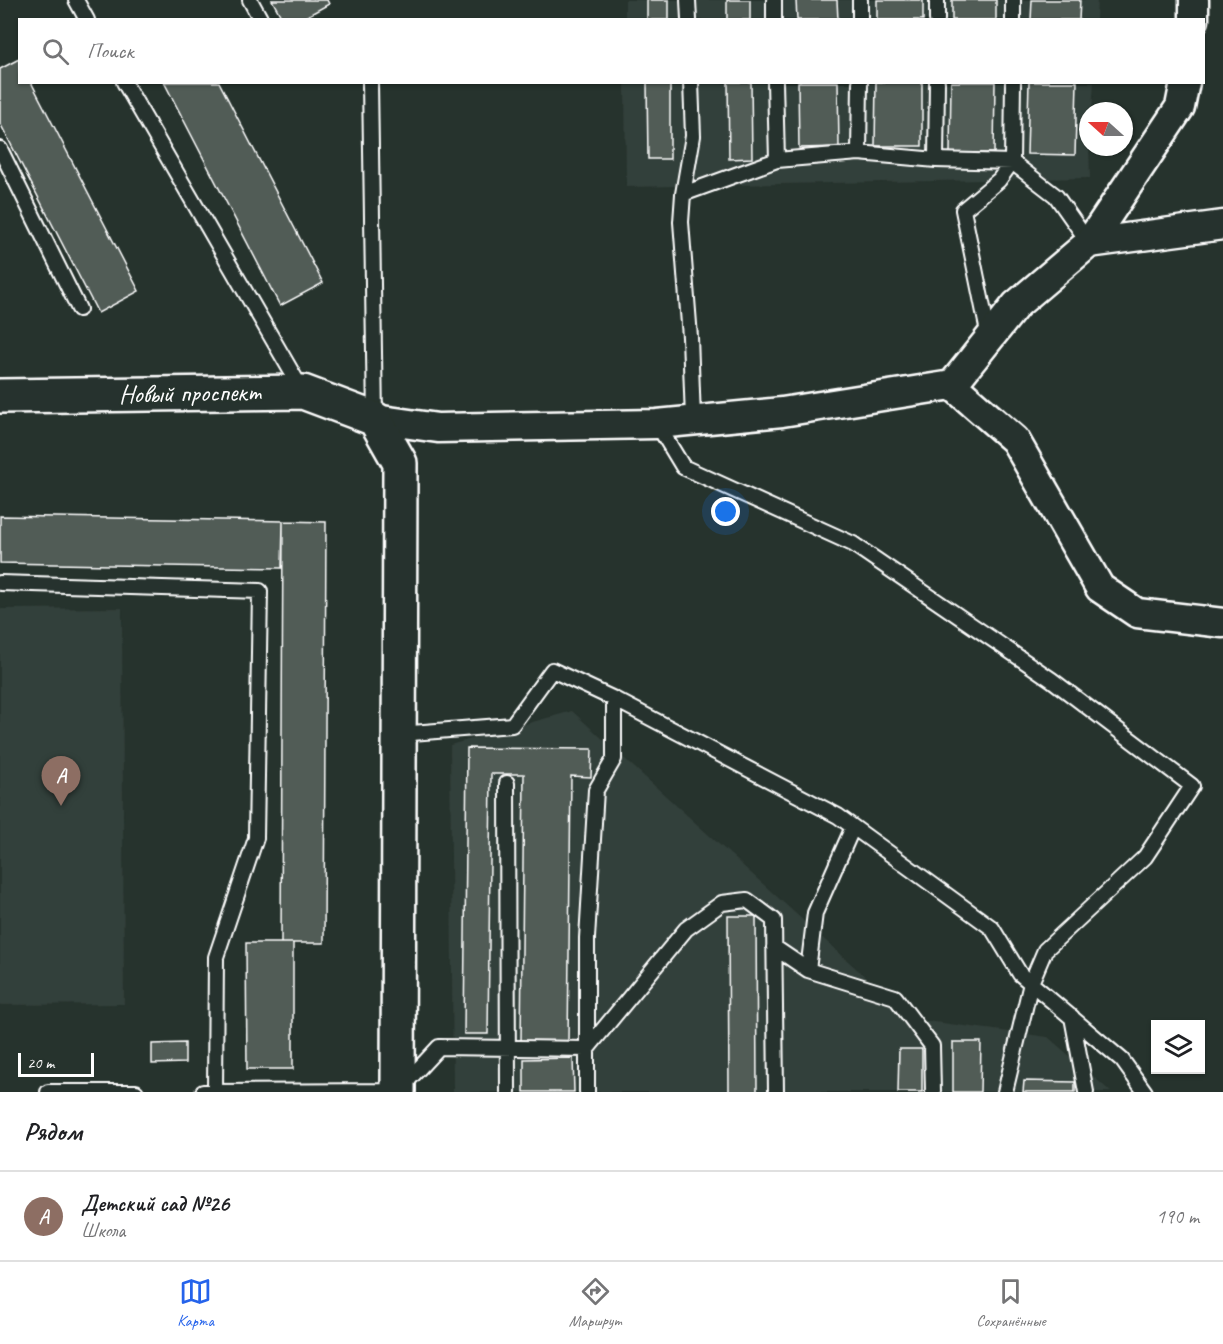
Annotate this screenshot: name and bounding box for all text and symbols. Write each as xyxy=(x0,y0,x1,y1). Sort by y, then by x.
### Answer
search box xyxy=(18,18,1205,84)
icon: search xyxy=(39,35,72,68)
text: Поиск xyxy=(87,37,133,65)
north arrow xyxy=(1079,102,1133,156)
street label: Новый проспект xyxy=(118,375,263,411)
your location xyxy=(711,497,740,526)
pin: A xyxy=(42,756,80,806)
map controls xyxy=(1151,1020,1205,1074)
button: layers xyxy=(1151,1020,1205,1074)
scale bar xyxy=(18,1050,94,1078)
text: 20 m xyxy=(27,1053,54,1073)
text: Рядом xyxy=(24,1115,82,1148)
text: Детский сад №26 xyxy=(81,1190,229,1218)
text: A xyxy=(38,1204,49,1229)
text: 190 m xyxy=(1156,1204,1199,1229)
text: Школа xyxy=(81,1218,125,1243)
tab: Карта xyxy=(177,1275,214,1331)
tab: Маршрут xyxy=(569,1275,621,1331)
tab: Сохранённые xyxy=(976,1275,1046,1331)

